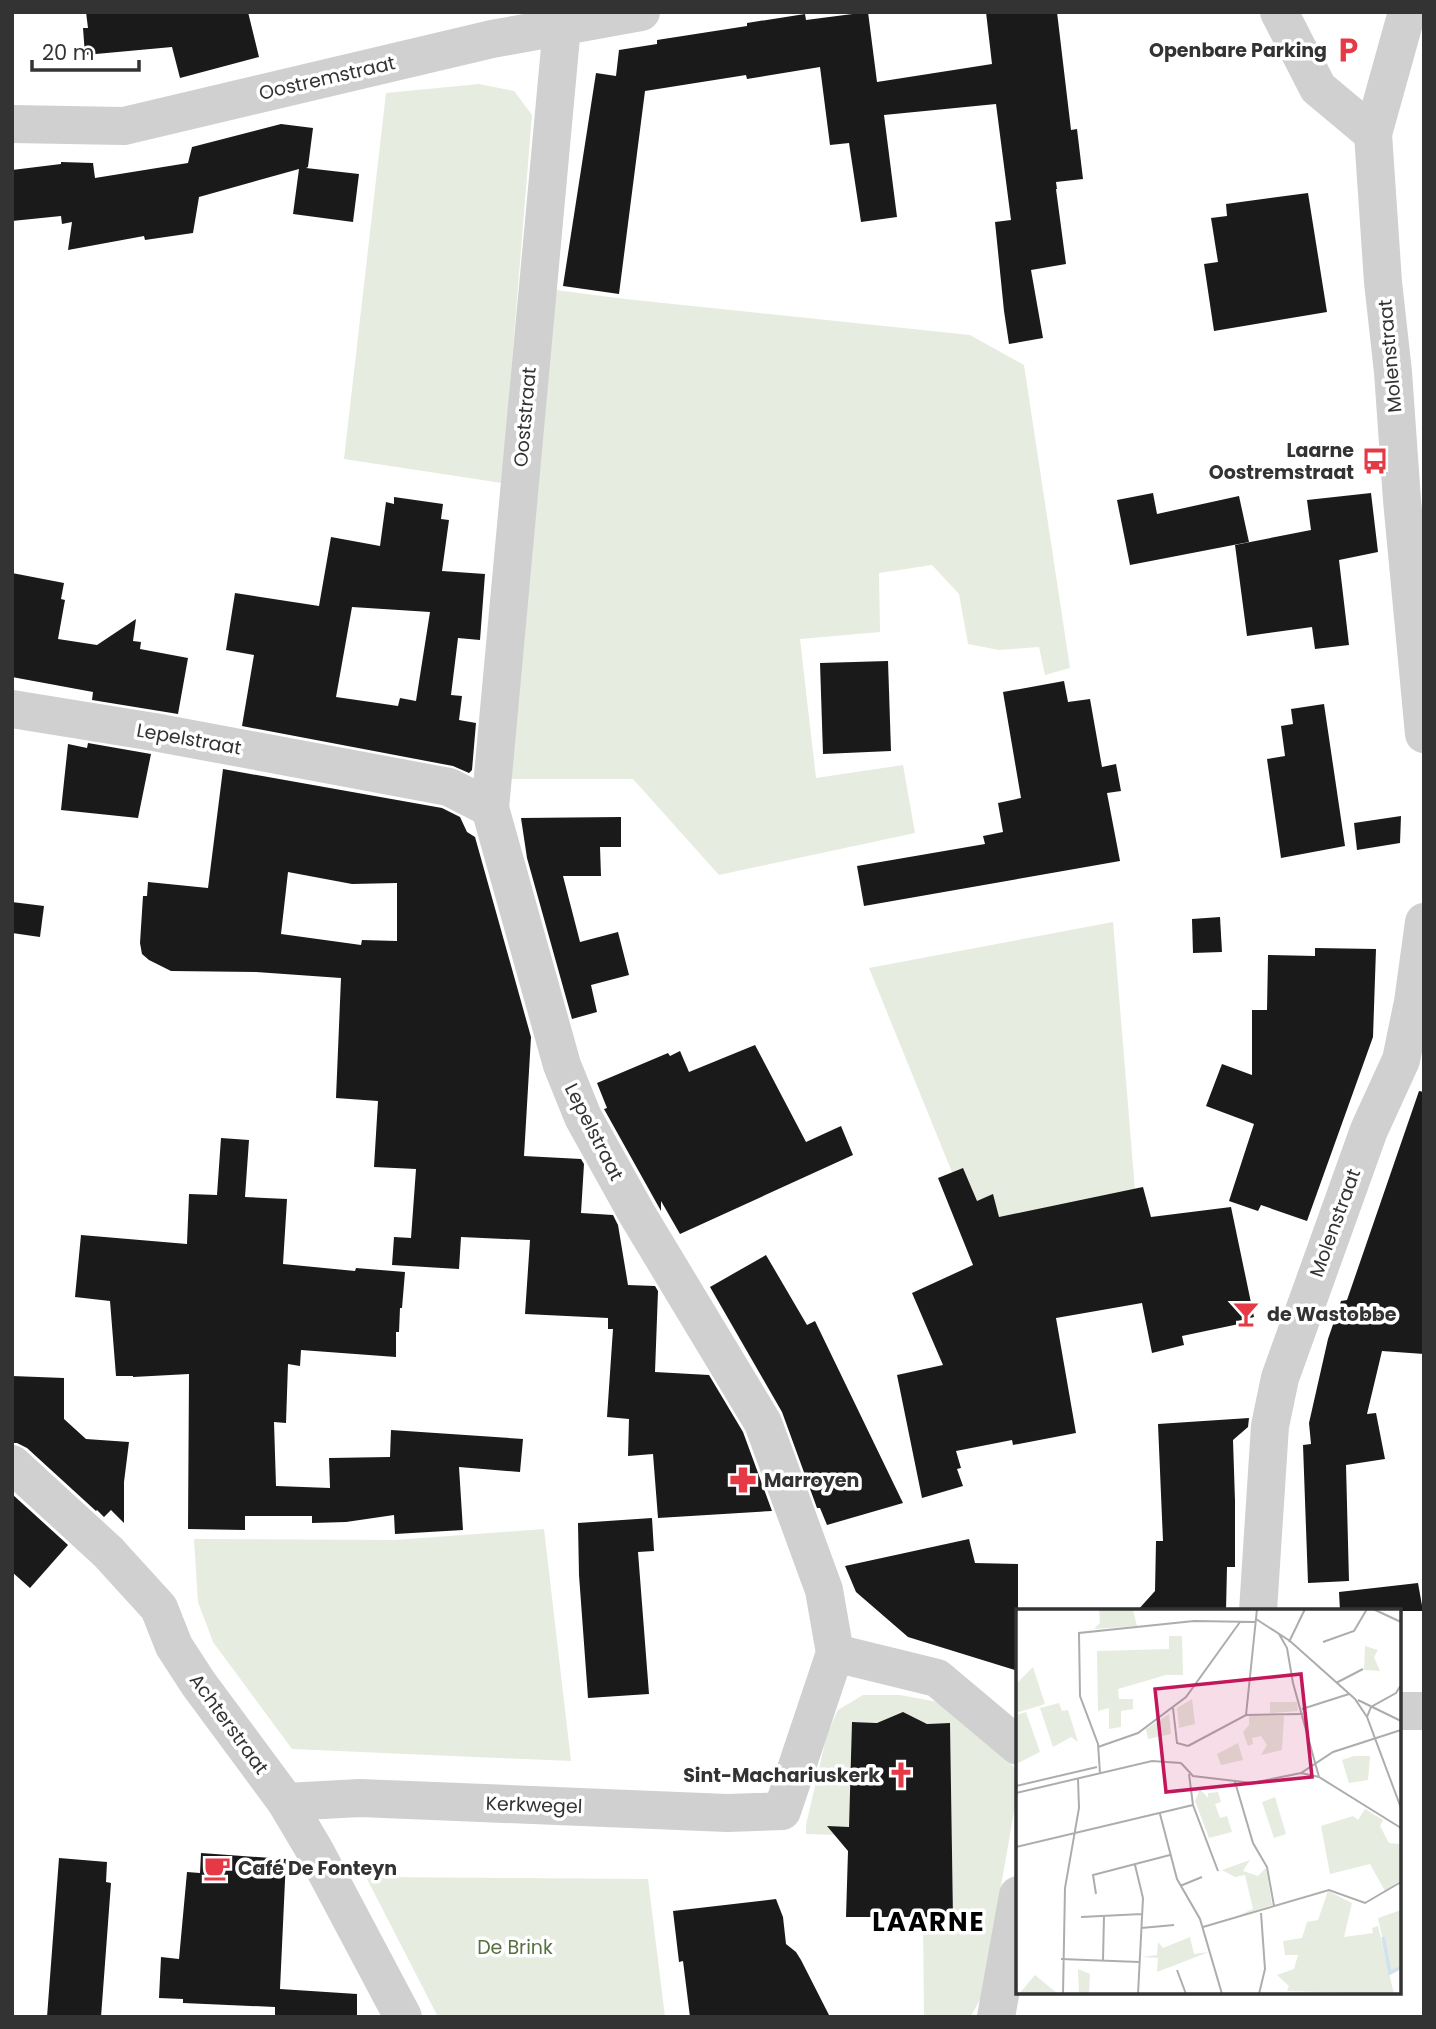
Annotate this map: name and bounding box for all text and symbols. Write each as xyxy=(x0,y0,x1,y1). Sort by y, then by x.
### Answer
scale bar xyxy=(32,28,138,72)
parking icon: Openbare Parking xyxy=(1333,35,1363,65)
place label: Openbare Parking xyxy=(1149,37,1327,64)
text: 20 m xyxy=(42,38,95,67)
street label: Oostremstraat xyxy=(256,49,398,107)
street label: Molenstraat xyxy=(1372,298,1408,414)
street label: Ooststraat xyxy=(507,366,543,468)
place label: Laarne Oostremstraat xyxy=(1209,437,1354,486)
bus stop icon: Laarne Oostremstraat xyxy=(1360,446,1390,476)
street label: Lepelstraat xyxy=(135,717,244,761)
street label: Lepelstraat xyxy=(558,1079,630,1185)
street label: Molenstraat xyxy=(1303,1165,1367,1281)
bar icon: de Wastobbe xyxy=(1231,1299,1261,1329)
place label: de Wastobbe xyxy=(1267,1301,1397,1328)
pharmacy icon: Marroyen xyxy=(728,1465,758,1495)
place label: Marroyen xyxy=(764,1467,859,1494)
inset map xyxy=(1016,1609,1401,1994)
street label: Achterstraat xyxy=(183,1668,275,1780)
church icon: Sint-Machariuskerk xyxy=(886,1760,916,1790)
place label: Sint-Machariuskerk xyxy=(683,1762,880,1789)
street label: Kerkwegel xyxy=(485,1790,583,1820)
cafe icon: Café De Fonteyn xyxy=(202,1853,232,1883)
place label: Café De Fonteyn xyxy=(238,1855,397,1882)
district label: LAARNE xyxy=(872,1904,986,1940)
park label: De Brink xyxy=(477,1934,553,1961)

